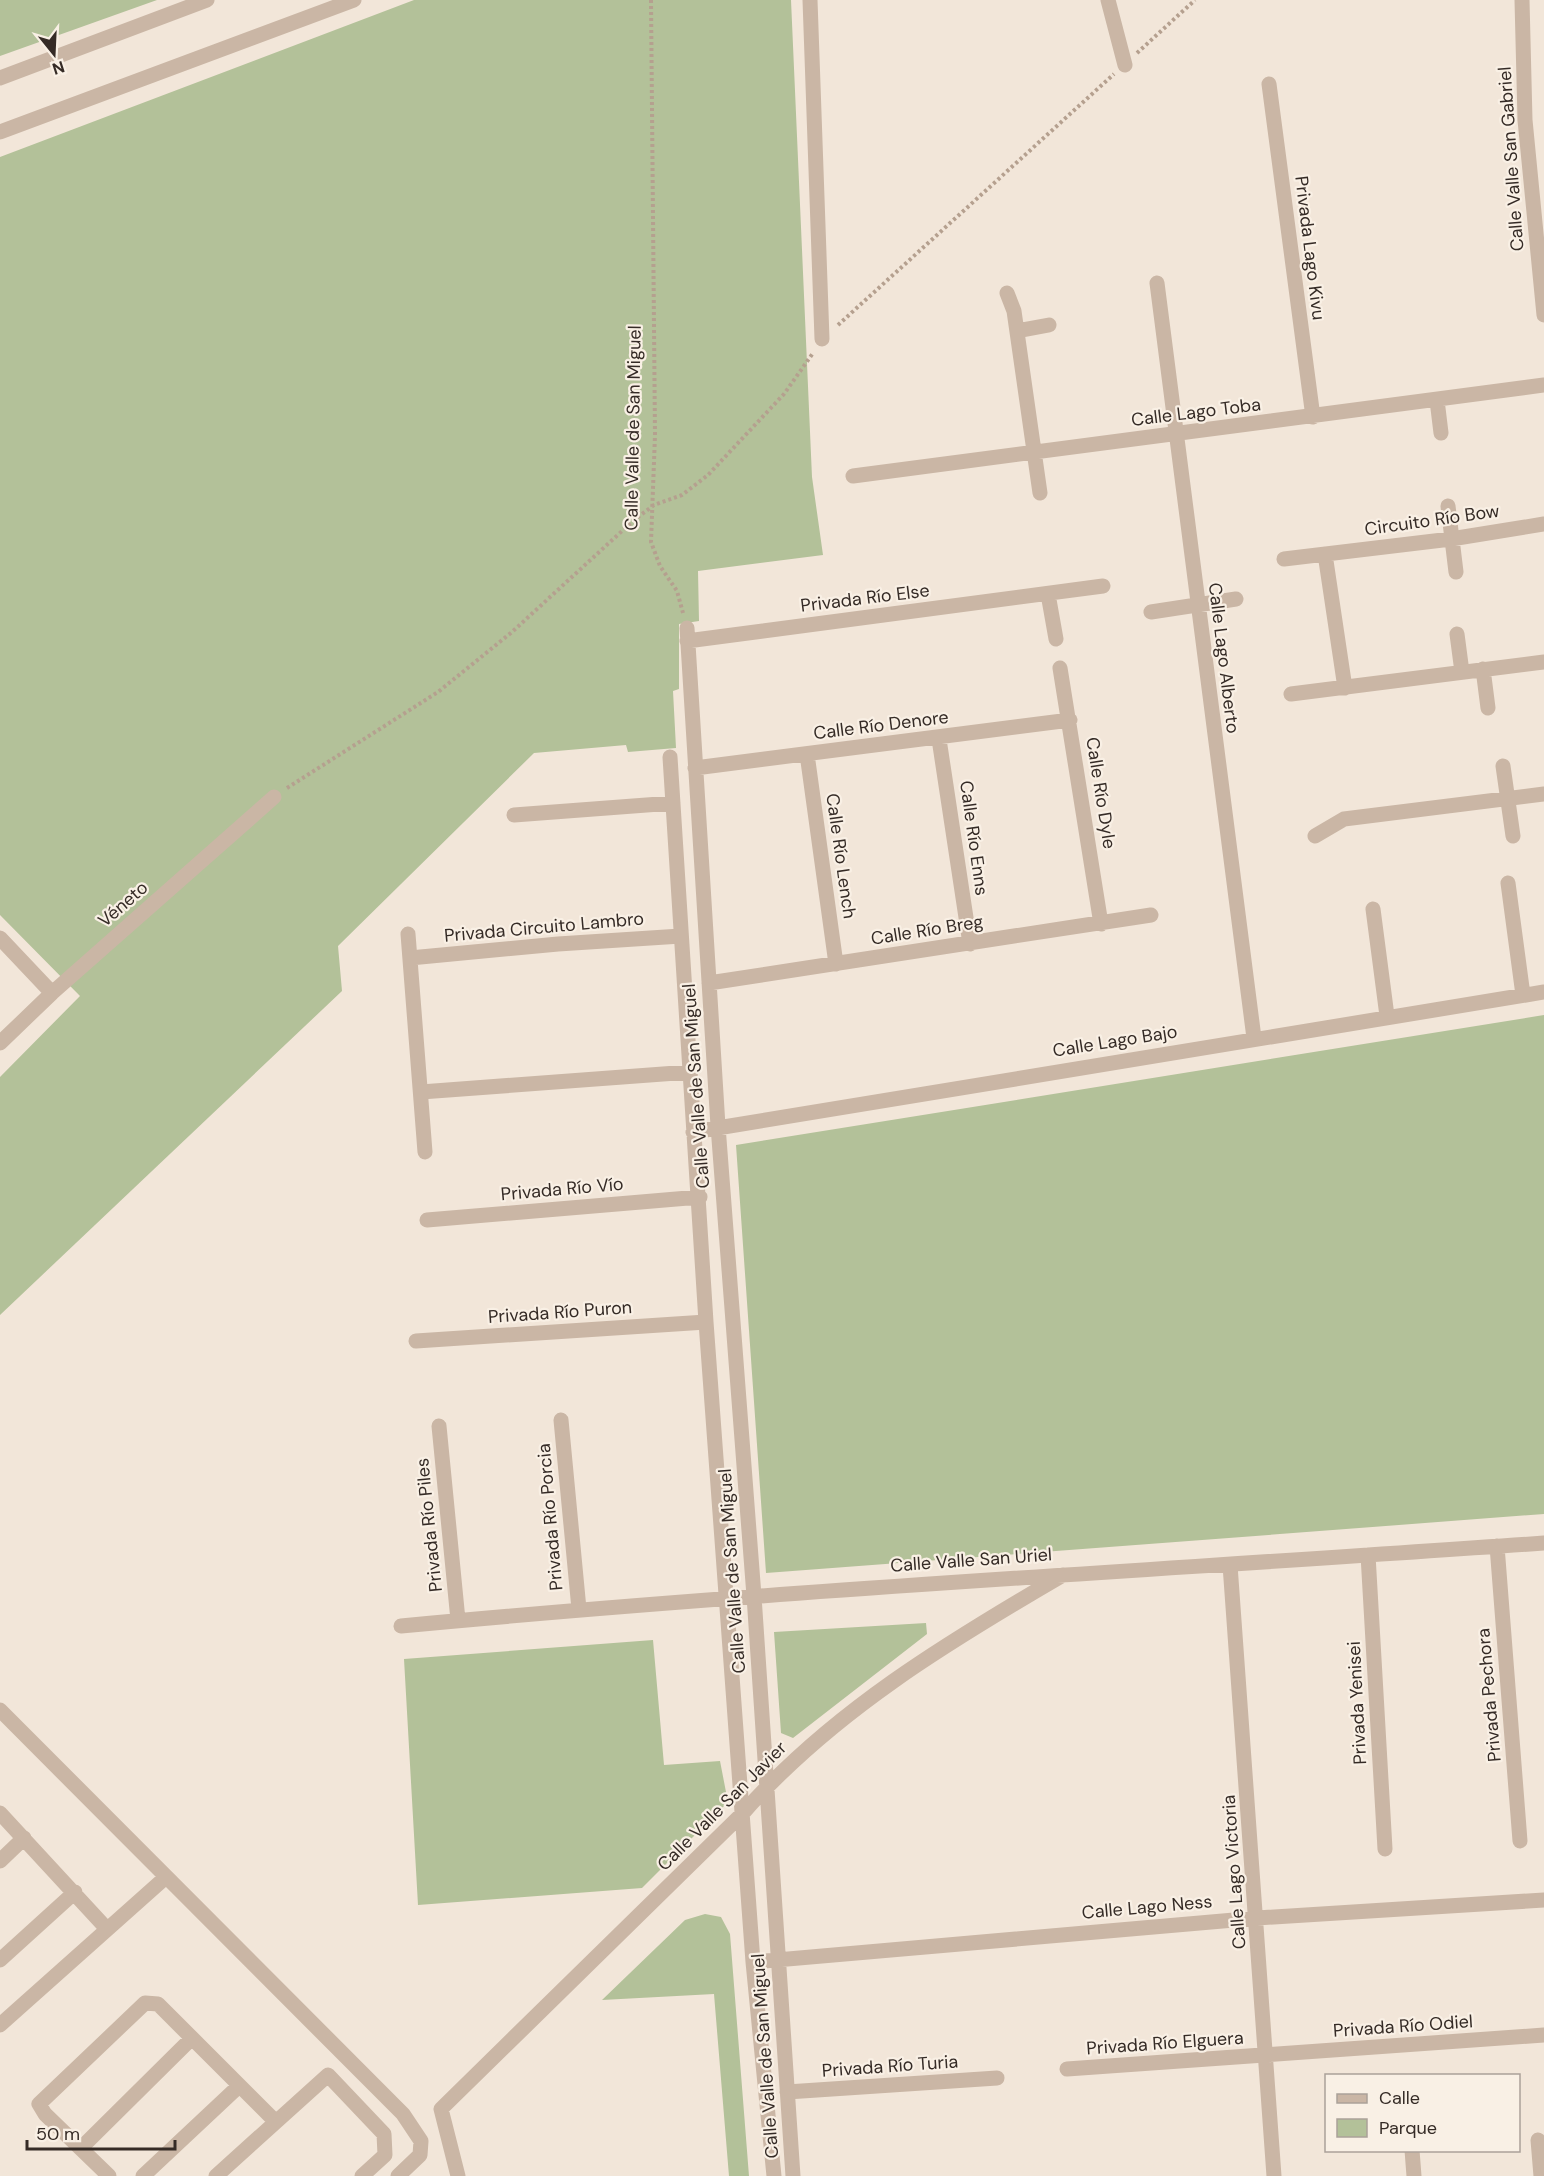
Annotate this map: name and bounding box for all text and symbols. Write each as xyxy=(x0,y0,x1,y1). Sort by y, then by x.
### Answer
north arrow xyxy=(24,24,84,84)
text: N xyxy=(50,56,67,80)
street label: Calle Valle San Gabriel xyxy=(1493,66,1529,252)
street label: Privada Lago Kivu xyxy=(1289,174,1331,322)
street label: Calle Valle de San Miguel xyxy=(619,325,647,531)
street label: Calle Lago Toba xyxy=(1130,392,1262,432)
street label: Circuito Río Bow xyxy=(1363,499,1501,541)
street label: Privada Río Else xyxy=(799,578,931,618)
street label: Calle Lago Alberto xyxy=(1203,581,1245,735)
street label: Calle Río Denore xyxy=(812,705,950,745)
street label: Calle Río Dyle xyxy=(1080,736,1122,850)
street label: Calle Río Enns xyxy=(954,779,994,897)
street label: Calle Río Lench xyxy=(820,792,862,920)
street label: Véneto xyxy=(93,876,153,932)
street label: Privada Circuito Lambro xyxy=(443,906,645,948)
street label: Calle Río Breg xyxy=(869,909,985,951)
street label: Calle Valle de San Miguel xyxy=(677,983,715,1189)
street label: Calle Lago Bajo xyxy=(1051,1019,1179,1063)
street label: Privada Río Vío xyxy=(500,1172,624,1206)
street label: Privada Río Puron xyxy=(487,1295,633,1329)
street label: Privada Río Porcia xyxy=(532,1442,568,1592)
street label: Privada Río Piles xyxy=(410,1457,448,1593)
street label: Calle Valle de San Miguel xyxy=(713,1468,751,1674)
street label: Calle Valle San Uriel xyxy=(889,1542,1053,1578)
street label: Privada Pechora xyxy=(1471,1627,1507,1763)
street label: Privada Yenisei xyxy=(1342,1641,1372,1765)
street label: Calle Valle San Javier xyxy=(652,1736,792,1876)
street label: Calle Lago Victoria xyxy=(1217,1794,1251,1950)
street label: Calle Lago Ness xyxy=(1081,1889,1213,1925)
street label: Calle Valle de San Miguel xyxy=(746,1953,784,2159)
street label: Privada Río Odiel xyxy=(1332,2009,1474,2043)
street label: Privada Río Elguera xyxy=(1086,2026,1244,2060)
street label: Privada Río Turia xyxy=(821,2049,959,2083)
legend xyxy=(1325,2074,1520,2152)
text: Calle xyxy=(1379,2086,1420,2110)
scale bar xyxy=(27,2113,176,2151)
text: Parque xyxy=(1379,2116,1437,2140)
text: 50 m xyxy=(36,2122,80,2146)

